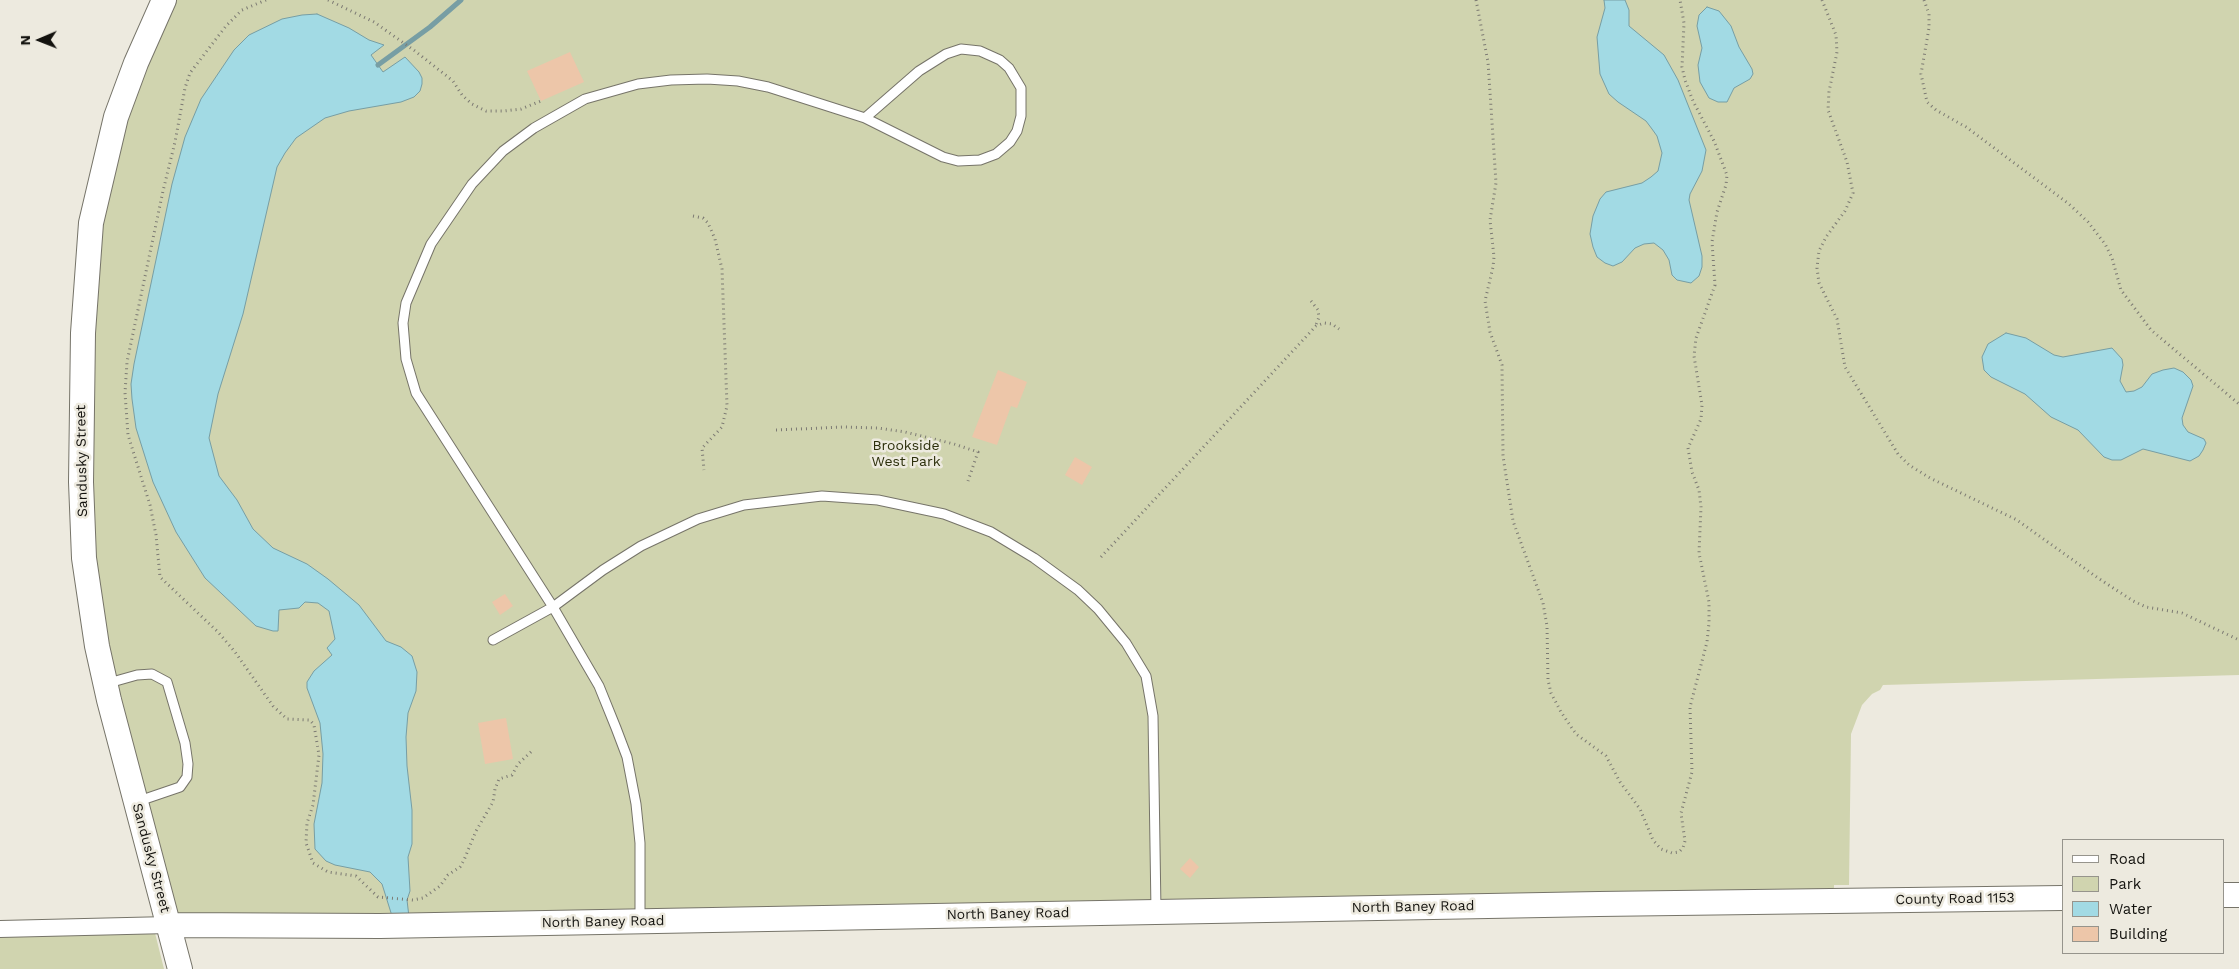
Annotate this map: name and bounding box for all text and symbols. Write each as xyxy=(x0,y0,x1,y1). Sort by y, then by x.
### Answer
north arrow xyxy=(15,15,65,65)
text: N xyxy=(17,35,33,46)
street label: Sandusky Street xyxy=(73,405,91,517)
park label: Brookside West Park xyxy=(871,438,941,471)
street label: Sandusky Street xyxy=(128,802,174,914)
legend xyxy=(2062,839,2224,954)
text: Road xyxy=(2109,850,2146,868)
text: Park xyxy=(2109,875,2141,893)
street label: County Road 1153 xyxy=(1895,890,2015,908)
street label: North Baney Road xyxy=(1351,898,1475,916)
text: Water xyxy=(2109,900,2152,918)
street label: North Baney Road xyxy=(946,905,1070,923)
street label: North Baney Road xyxy=(541,913,665,931)
text: Building xyxy=(2109,925,2167,943)

